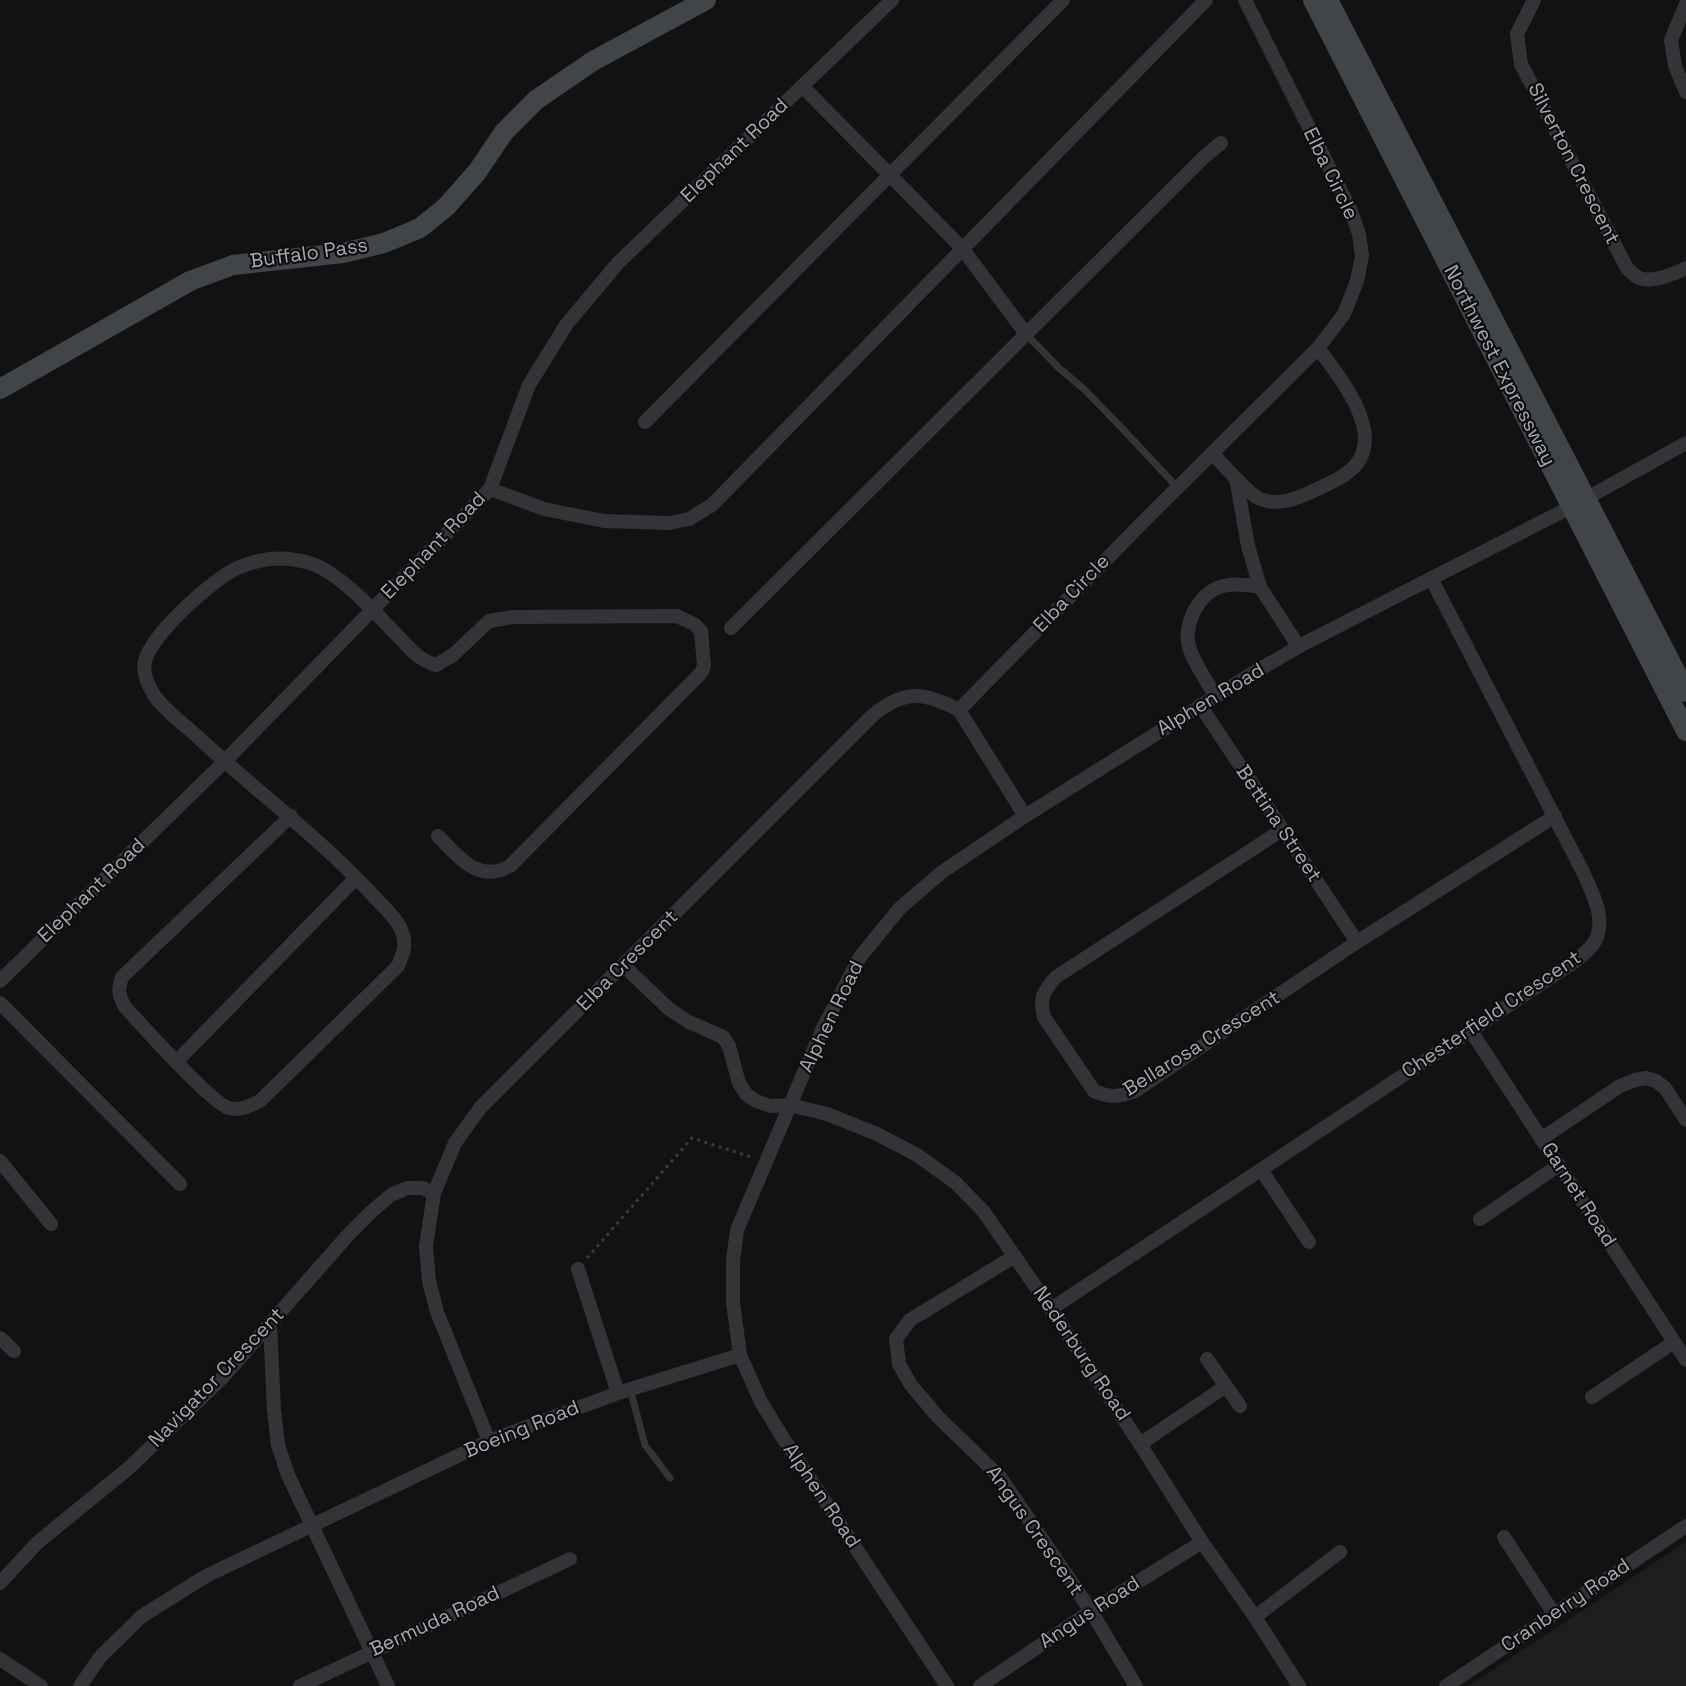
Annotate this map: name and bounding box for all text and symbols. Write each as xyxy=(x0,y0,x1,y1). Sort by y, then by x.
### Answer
street label: Silverton Crescent xyxy=(1522,79,1624,249)
street label: Elephant Road xyxy=(676,94,794,208)
street label: Elba Circle xyxy=(1297,124,1363,224)
street label: Buffalo Pass xyxy=(249,234,369,274)
street label: Northwest Expressway xyxy=(1438,262,1560,470)
street label: Elephant Road xyxy=(377,487,491,605)
street label: Elba Circle xyxy=(1029,550,1115,638)
street label: Alphen Road xyxy=(1153,659,1269,741)
street label: Bettina Street xyxy=(1230,761,1326,887)
street label: Elephant Road xyxy=(33,834,151,948)
street label: Elba Crescent xyxy=(572,905,684,1017)
street label: Chesterfield Crescent xyxy=(1398,946,1586,1084)
street label: Alphen Road xyxy=(795,957,869,1077)
street label: Bellarosa Crescent xyxy=(1119,986,1285,1102)
street label: Garnet Road xyxy=(1535,1138,1621,1252)
street label: Nederburg Road xyxy=(1027,1282,1135,1426)
street label: Navigator Crescent xyxy=(144,1303,290,1453)
street label: Boeing Road xyxy=(461,1396,583,1464)
street label: Alphen Road xyxy=(777,1439,865,1553)
street label: Angus Crescent xyxy=(980,1461,1088,1601)
street label: Cranberry Road xyxy=(1497,1554,1635,1658)
street label: Angus Road xyxy=(1035,1572,1145,1654)
street label: Bermuda Road xyxy=(366,1581,504,1663)

